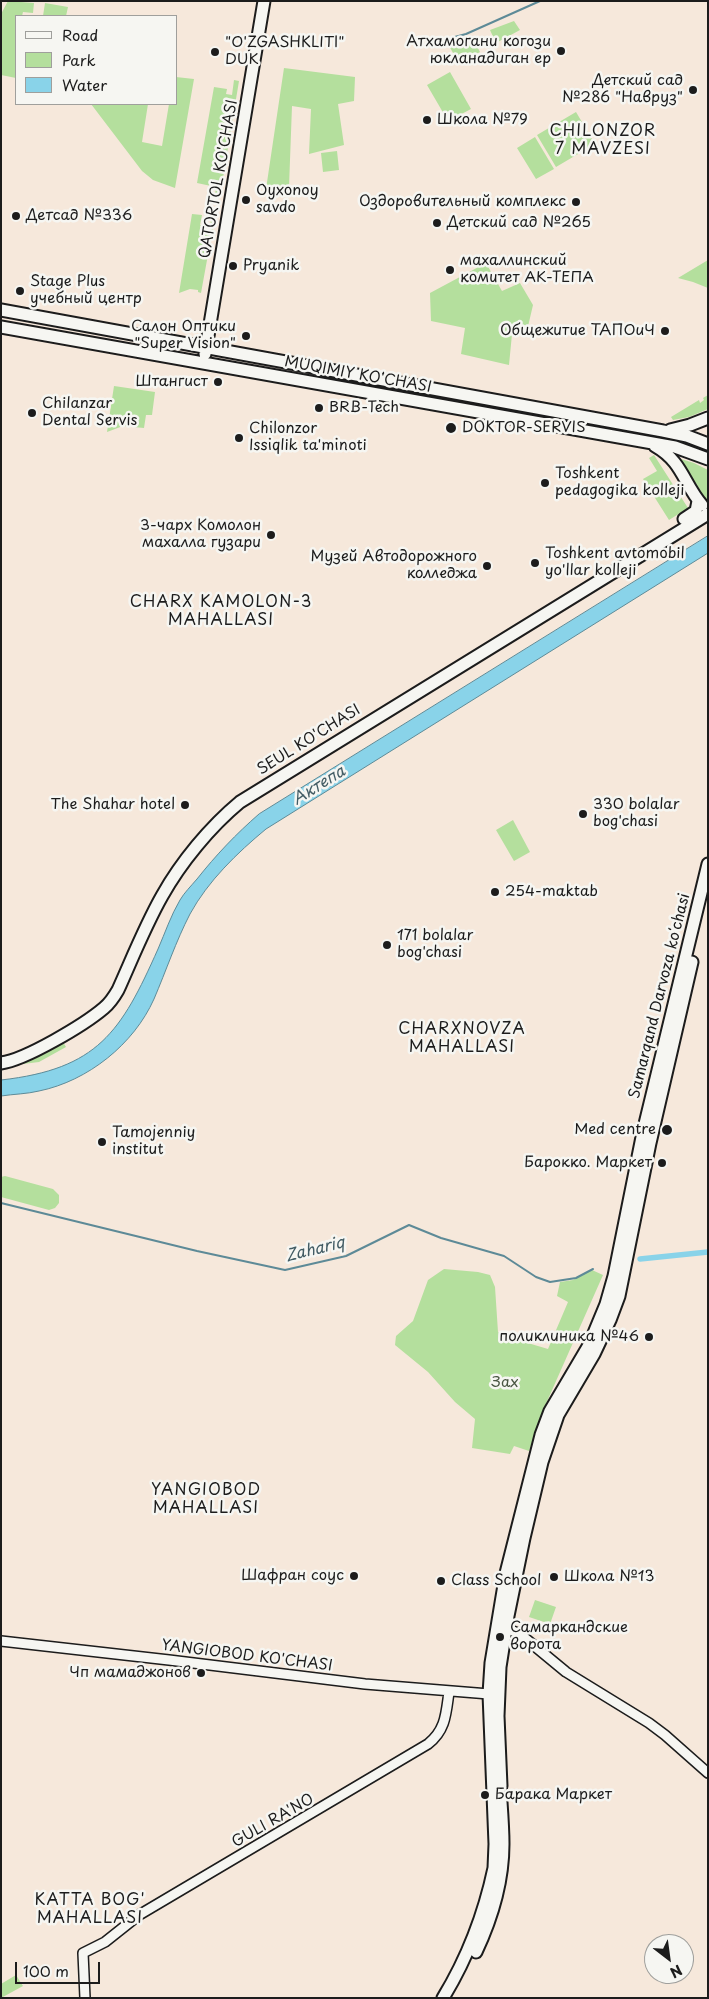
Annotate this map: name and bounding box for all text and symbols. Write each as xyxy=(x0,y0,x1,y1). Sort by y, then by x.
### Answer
legend xyxy=(15,15,178,105)
text: Road xyxy=(62,23,98,46)
place label: Атхамогани когози юкланадиган ер xyxy=(406,33,551,68)
place label: "O'ZGASHKLITI" DUK xyxy=(225,34,344,69)
marker: Атхамогани когози юкланадиган ер xyxy=(555,45,567,57)
marker: "O'ZGASHKLITI" DUK xyxy=(209,46,221,58)
text: Park xyxy=(62,48,96,71)
place label: Детский сад №286 "Навруз" xyxy=(562,72,683,107)
text: Water xyxy=(62,73,107,96)
marker: Детский сад №286 "Навруз" xyxy=(687,84,699,96)
street label: QATORTOL KO'CHASI xyxy=(196,98,242,260)
place label: Школа №79 xyxy=(437,111,528,129)
marker: Школа №79 xyxy=(421,114,433,126)
district label: CHILONZOR 7 MAVZESI xyxy=(550,122,656,160)
place label: Oyxonoy savdo xyxy=(256,182,319,217)
place label: Оздоровительный комплекс xyxy=(359,193,566,211)
marker: Oyxonoy savdo xyxy=(240,194,252,206)
marker: Оздоровительный комплекс xyxy=(570,196,582,208)
place label: Детсад №336 xyxy=(26,207,132,225)
marker: Детсад №336 xyxy=(10,210,22,222)
place label: Детский сад №265 xyxy=(447,214,591,232)
marker: Детский сад №265 xyxy=(431,217,443,229)
place label: махаллинский комитет АК-ТЕПА xyxy=(460,252,594,287)
place label: Pryanik xyxy=(243,257,299,275)
marker: Pryanik xyxy=(227,260,239,272)
marker: махаллинский комитет АК-ТЕПА xyxy=(444,264,456,276)
place label: Stage Plus учебный центр xyxy=(30,273,142,308)
marker: Stage Plus учебный центр xyxy=(14,285,26,297)
place label: Салон Оптики "Super Vision" xyxy=(131,318,236,353)
place label: Общежитие ТАПОиЧ xyxy=(500,322,655,340)
marker: Общежитие ТАПОиЧ xyxy=(659,325,671,337)
marker: Салон Оптики "Super Vision" xyxy=(240,330,252,342)
street label: MUQIMIY KO'CHASI xyxy=(283,353,433,397)
place label: Штангист xyxy=(136,373,208,391)
marker: Штангист xyxy=(212,376,224,388)
place label: Chilаnzаr Dental Servis xyxy=(42,395,137,430)
place label: BRB-Tech xyxy=(329,399,399,417)
marker: BRB-Tech xyxy=(313,402,325,414)
marker: Chilаnzаr Dental Servis xyxy=(26,407,38,419)
place label: DOKTOR-SERVIS xyxy=(462,419,586,437)
place label: Chilonzor Issiqlik ta'minoti xyxy=(249,420,367,455)
marker: DOKTOR-SERVIS xyxy=(444,421,458,435)
marker: Chilonzor Issiqlik ta'minoti xyxy=(233,432,245,444)
place label: Toshkent pedagogika kolleji xyxy=(555,465,684,500)
marker: Toshkent pedagogika kolleji xyxy=(539,477,551,489)
place label: 3-чарх Комолон махалла гузари xyxy=(140,517,261,552)
marker: 3-чарх Комолон махалла гузари xyxy=(265,529,277,541)
place label: Toshkent avtomobil yo'llar kolleji xyxy=(545,545,685,580)
place label: Музей Автодорожного колледжа xyxy=(310,548,477,583)
marker: Toshkent avtomobil yo'llar kolleji xyxy=(529,557,541,569)
marker: Музей Автодорожного колледжа xyxy=(481,560,493,572)
district label: CHARX KAMOLON-3 MAHALLASI xyxy=(128,593,314,631)
street label: SEUL KO'CHASI xyxy=(254,701,364,779)
water label: Актепа xyxy=(289,762,349,810)
place label: The Shahar hotel xyxy=(51,796,175,814)
place label: 330 bolalar bog'chasi xyxy=(593,796,679,831)
marker: The Shahar hotel xyxy=(179,799,191,811)
marker: 330 bolalar bog'chasi xyxy=(577,808,589,820)
place label: 254-maktab xyxy=(505,883,598,901)
marker: 254-maktab xyxy=(489,886,501,898)
street label: Samarqand Darvoza koʻchasi xyxy=(626,892,694,1100)
place label: 171 bolalar bog'chasi xyxy=(397,927,473,962)
marker: 171 bolalar bog'chasi xyxy=(381,939,393,951)
district label: CHARXNOVZA MAHALLASI xyxy=(399,1020,525,1058)
place label: Med centre xyxy=(574,1121,656,1139)
marker: Med centre xyxy=(660,1123,674,1137)
place label: Tamojenniy institut xyxy=(112,1124,195,1159)
marker: Tamojenniy institut xyxy=(96,1136,108,1148)
place label: Барокко. Маркет xyxy=(524,1154,652,1172)
marker: Барокко. Маркет xyxy=(656,1157,668,1169)
water label: Zahariq xyxy=(284,1233,346,1267)
place label: поликлиника №46 xyxy=(499,1328,639,1346)
marker: поликлиника №46 xyxy=(643,1331,655,1343)
park label: Зах xyxy=(491,1374,519,1392)
district label: YANGIOBOD MAHALLASI xyxy=(150,1481,262,1519)
place label: Шафран соус xyxy=(241,1567,344,1585)
place label: Школа №13 xyxy=(564,1568,654,1586)
marker: Шафран соус xyxy=(348,1570,360,1582)
marker: Школа №13 xyxy=(548,1571,560,1583)
place label: Class School xyxy=(451,1572,541,1590)
marker: Class School xyxy=(435,1575,447,1587)
place label: Самаркандские ворота xyxy=(510,1619,628,1654)
marker: Самаркандские ворота xyxy=(494,1631,506,1643)
street label: YANGIOBOD KO'CHASI xyxy=(160,1637,334,1675)
place label: Чп мамаджонов xyxy=(69,1664,191,1682)
marker: Чп мамаджонов xyxy=(195,1667,207,1679)
place label: Барака Маркет xyxy=(495,1786,612,1804)
marker: Барака Маркет xyxy=(479,1789,491,1801)
street label: GULI RA'NO xyxy=(229,1790,317,1852)
district label: KATTA BOG' MAHALLASI xyxy=(34,1891,146,1929)
north arrow xyxy=(644,1934,694,1984)
scale bar xyxy=(18,1952,102,1984)
text: 100 m xyxy=(23,1959,69,1982)
text: N xyxy=(666,1960,686,1983)

